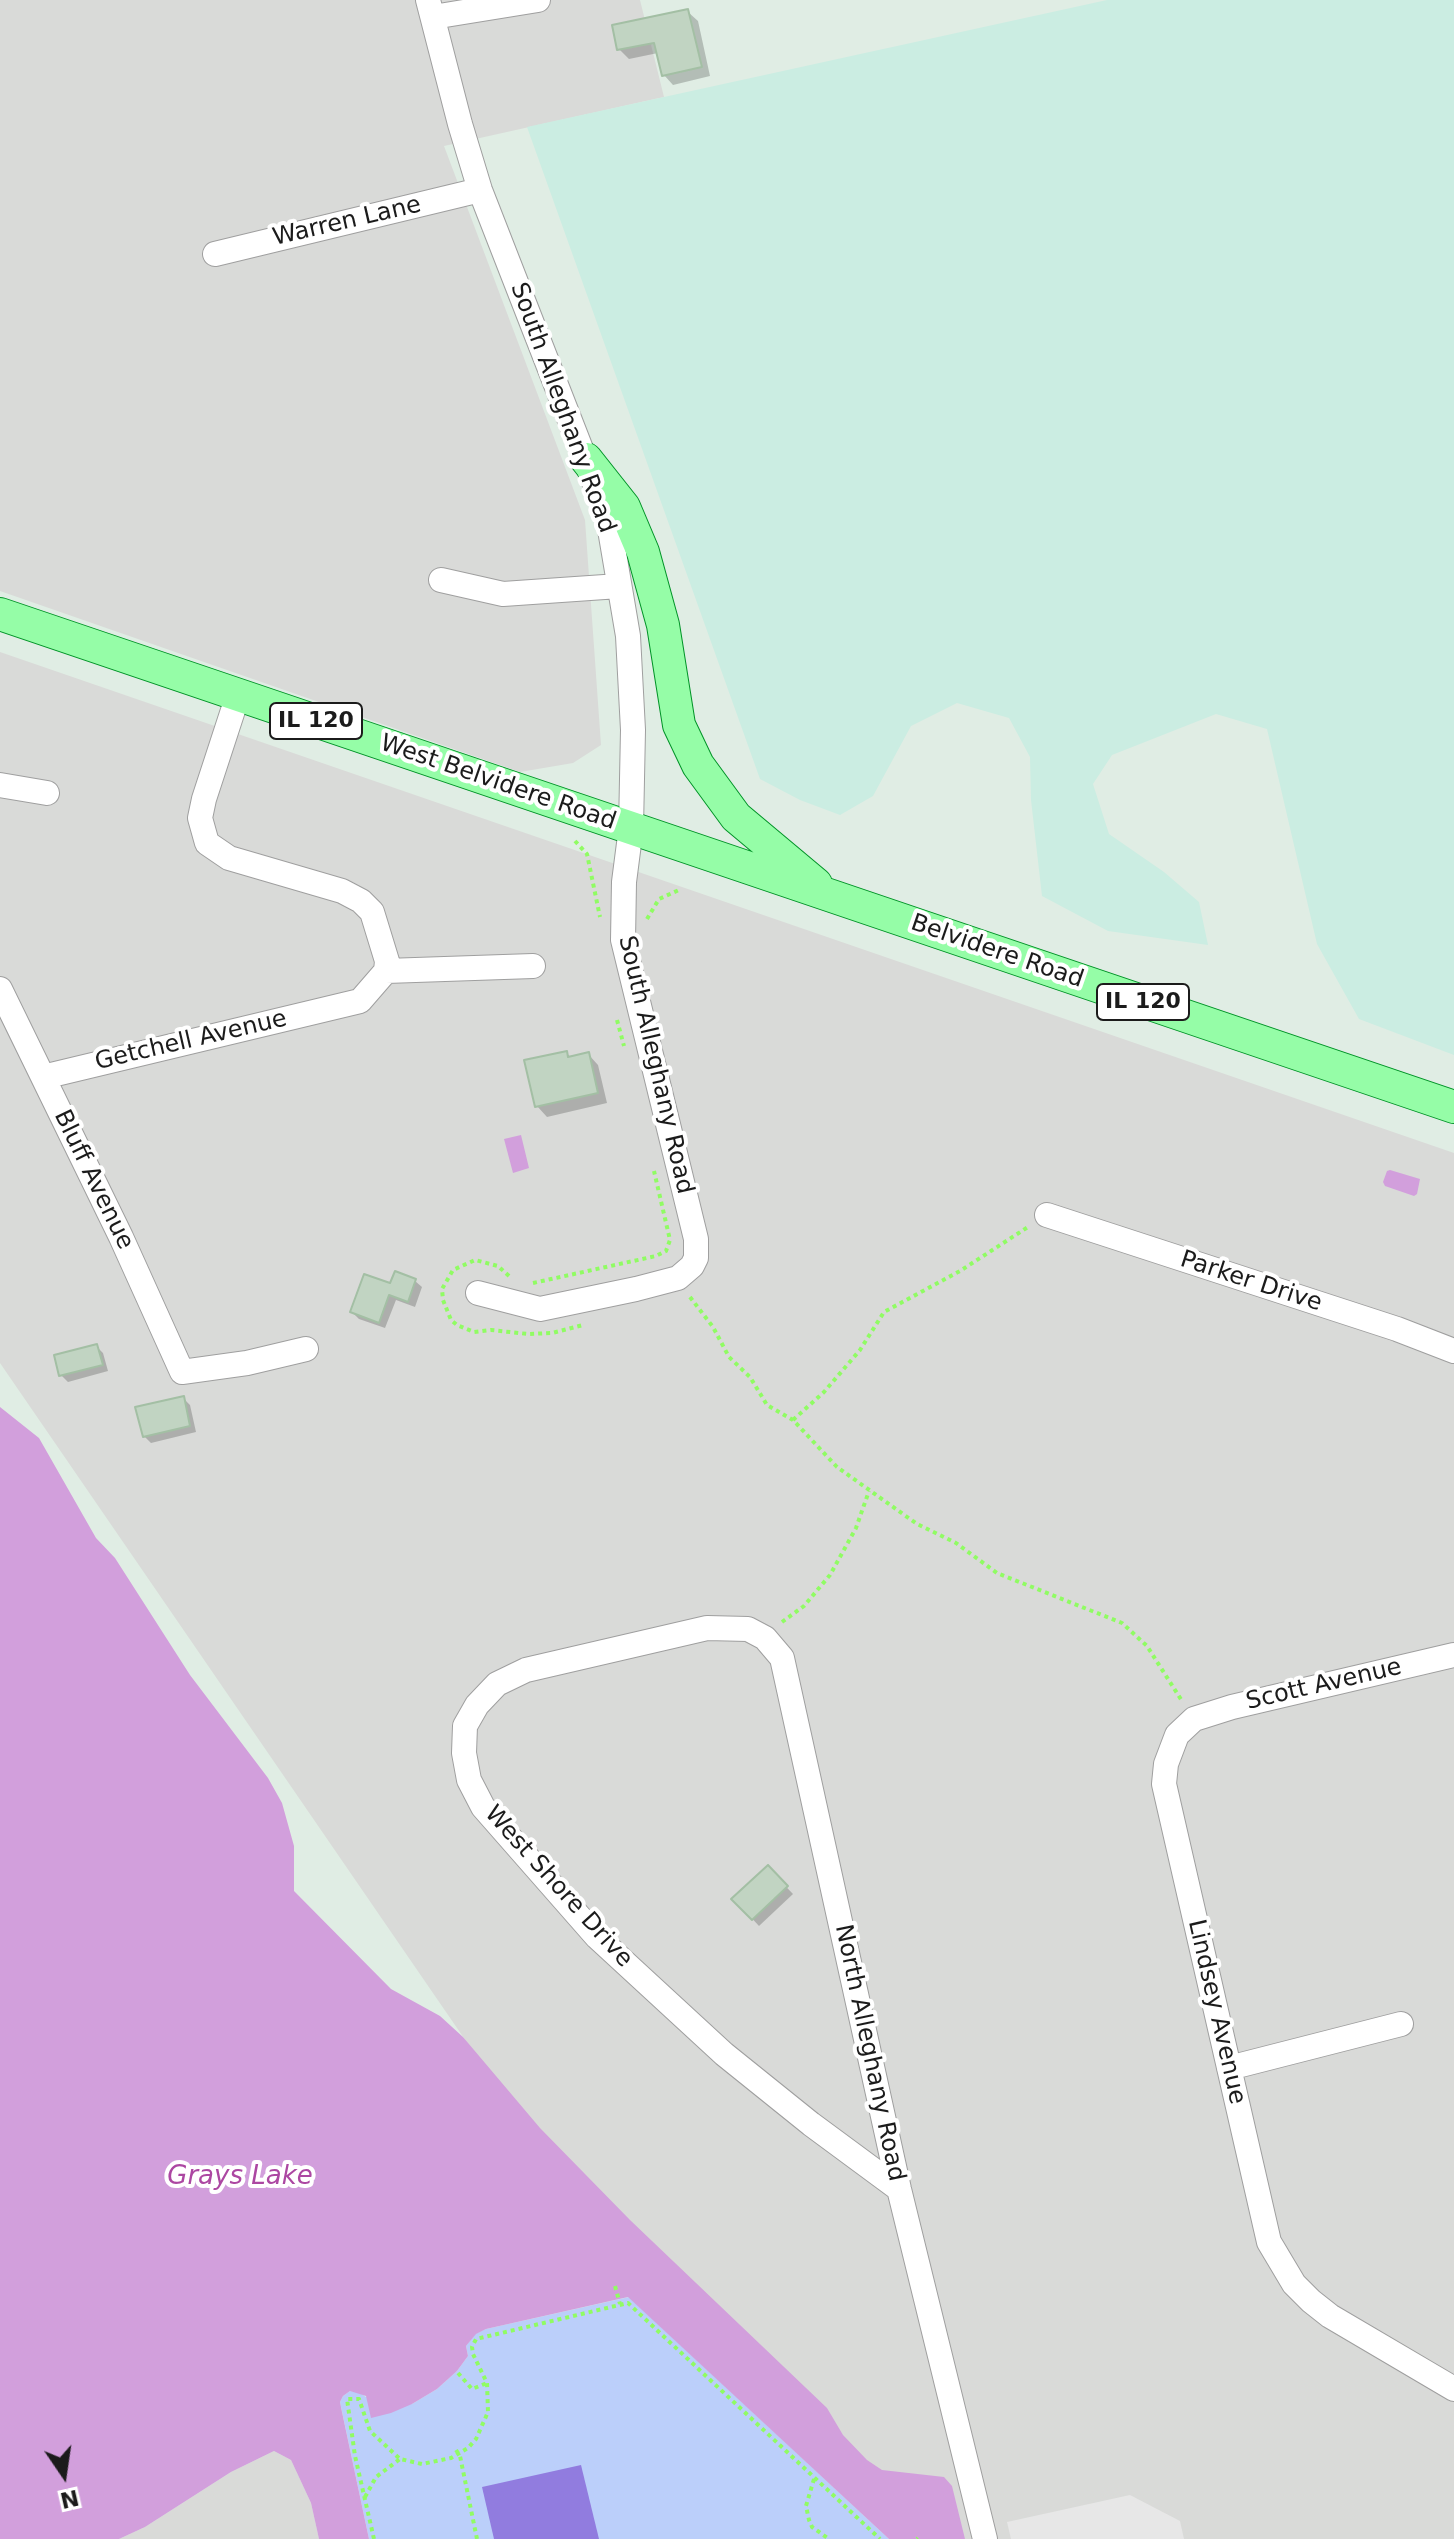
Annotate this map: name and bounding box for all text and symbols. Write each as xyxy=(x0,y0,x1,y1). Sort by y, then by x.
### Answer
street label: Warren Lane xyxy=(270,191,424,253)
street label: South Alleghany Road xyxy=(503,279,621,537)
road number: IL 120 xyxy=(270,703,362,739)
street label: West Belvidere Road xyxy=(376,729,620,837)
street label: Belvidere Road xyxy=(907,909,1087,995)
street label: South Alleghany Road xyxy=(611,933,699,1197)
road number: IL 120 xyxy=(1097,984,1189,1020)
street label: Getchell Avenue xyxy=(92,1005,290,1077)
street label: Bluff Avenue xyxy=(47,1106,139,1254)
street label: Parker Drive xyxy=(1177,1246,1325,1318)
street label: Scott Avenue xyxy=(1243,1653,1405,1717)
street label: West Shore Drive xyxy=(478,1800,638,1974)
street label: Lindsey Avenue xyxy=(1181,1917,1251,2107)
street label: North Alleghany Road xyxy=(828,1922,910,2184)
water label: Grays Lake xyxy=(167,2161,313,2193)
north arrow xyxy=(24,2435,104,2515)
text: N xyxy=(58,2485,81,2513)

